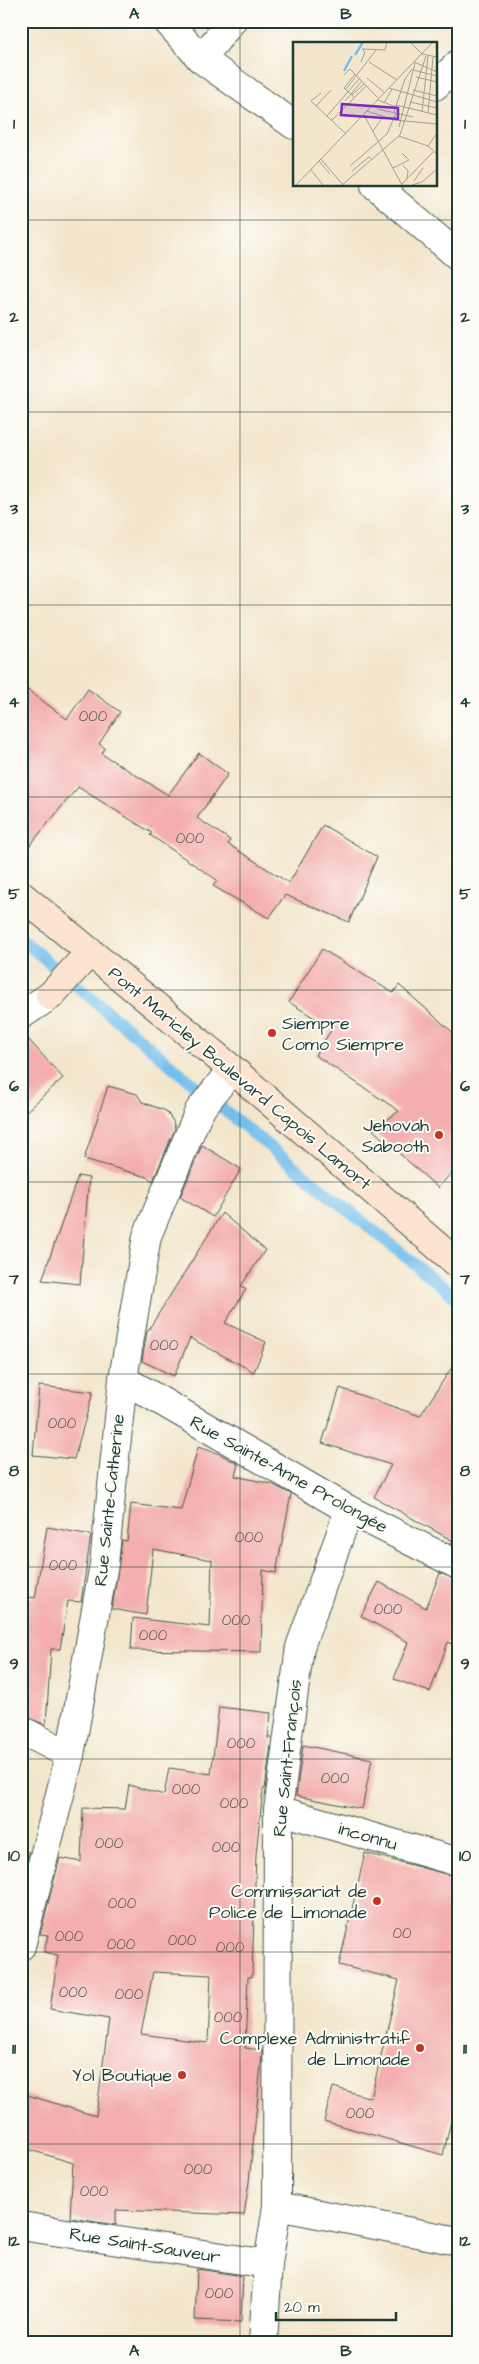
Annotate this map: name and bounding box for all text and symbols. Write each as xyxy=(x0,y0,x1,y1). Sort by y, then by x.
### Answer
text: A xyxy=(129,3,140,25)
text: B xyxy=(340,3,352,25)
inset map xyxy=(293,42,436,186)
text: 1 xyxy=(13,113,16,135)
text: 1 xyxy=(464,113,467,135)
text: 2 xyxy=(8,306,19,328)
text: 2 xyxy=(459,306,470,328)
text: 3 xyxy=(9,498,19,520)
text: 3 xyxy=(460,498,470,520)
text: 4 xyxy=(9,691,20,713)
text: 4 xyxy=(460,691,471,713)
house number: 000 xyxy=(79,706,108,727)
house number: 000 xyxy=(176,828,205,849)
text: 5 xyxy=(8,883,20,905)
text: 5 xyxy=(459,883,471,905)
street label: Pont Maricley Boulevard Capois Lamort xyxy=(102,961,377,1197)
place label: Siempre Como Siempre xyxy=(282,1011,404,1057)
marker: Siempre Como Siempre xyxy=(266,1027,278,1039)
text: 6 xyxy=(9,1075,19,1097)
text: 6 xyxy=(460,1075,470,1097)
place label: Jehovah Sabooth xyxy=(362,1113,429,1159)
marker: Jehovah Sabooth xyxy=(433,1129,445,1141)
text: 7 xyxy=(8,1268,19,1290)
text: 7 xyxy=(459,1268,470,1290)
house number: 000 xyxy=(150,1335,179,1356)
street label: Rue Sainte-Anne Prolongée xyxy=(185,1410,392,1540)
street label: Rue Sainte-Catherine xyxy=(88,1412,131,1587)
house number: 000 xyxy=(48,1413,77,1434)
text: 8 xyxy=(9,1460,20,1482)
text: 8 xyxy=(460,1460,471,1482)
house number: 000 xyxy=(235,1527,264,1548)
house number: 000 xyxy=(49,1555,78,1576)
house number: 000 xyxy=(374,1599,403,1620)
house number: 000 xyxy=(222,1610,251,1631)
house number: 000 xyxy=(139,1625,168,1646)
text: 9 xyxy=(9,1653,19,1675)
text: 9 xyxy=(460,1653,470,1675)
street label: Rue Saint-François xyxy=(267,1678,308,1838)
house number: 000 xyxy=(227,1733,256,1754)
house number: 000 xyxy=(321,1768,350,1789)
house number: 000 xyxy=(172,1779,201,1800)
house number: 000 xyxy=(220,1793,249,1814)
street label: inconnu xyxy=(335,1816,400,1857)
house number: 000 xyxy=(95,1833,124,1854)
house number: 000 xyxy=(212,1837,241,1858)
text: 10 xyxy=(8,1845,20,1867)
text: 10 xyxy=(459,1845,471,1867)
place label: Commissariat de Police de Limonade xyxy=(209,1879,367,1925)
house number: 000 xyxy=(108,1893,137,1914)
marker: Commissariat de Police de Limonade xyxy=(371,1895,383,1907)
house number: 00 xyxy=(393,1923,412,1944)
house number: 000 xyxy=(55,1926,84,1947)
house number: 000 xyxy=(168,1930,197,1951)
house number: 000 xyxy=(107,1934,136,1955)
house number: 000 xyxy=(216,1937,245,1958)
house number: 000 xyxy=(59,1982,88,2003)
house number: 000 xyxy=(115,1984,144,2005)
house number: 000 xyxy=(214,2007,243,2028)
place label: Complexe Administratif de Limonade xyxy=(220,2026,410,2072)
text: 11 xyxy=(12,2038,17,2060)
text: 11 xyxy=(463,2038,468,2060)
marker: Complexe Administratif de Limonade xyxy=(414,2042,426,2054)
place label: Yol Boutique xyxy=(72,2063,172,2088)
marker: Yol Boutique xyxy=(176,2069,188,2081)
house number: 000 xyxy=(346,2103,375,2124)
house number: 000 xyxy=(184,2159,213,2180)
house number: 000 xyxy=(80,2181,109,2202)
street label: Rue Saint-Sauveur xyxy=(68,2221,222,2270)
text: 12 xyxy=(8,2230,20,2252)
text: 12 xyxy=(459,2230,471,2252)
house number: 000 xyxy=(205,2283,234,2304)
scale bar xyxy=(276,2289,396,2321)
text: 20 m xyxy=(284,2297,320,2318)
text: A xyxy=(129,2340,140,2362)
text: B xyxy=(340,2340,352,2362)

